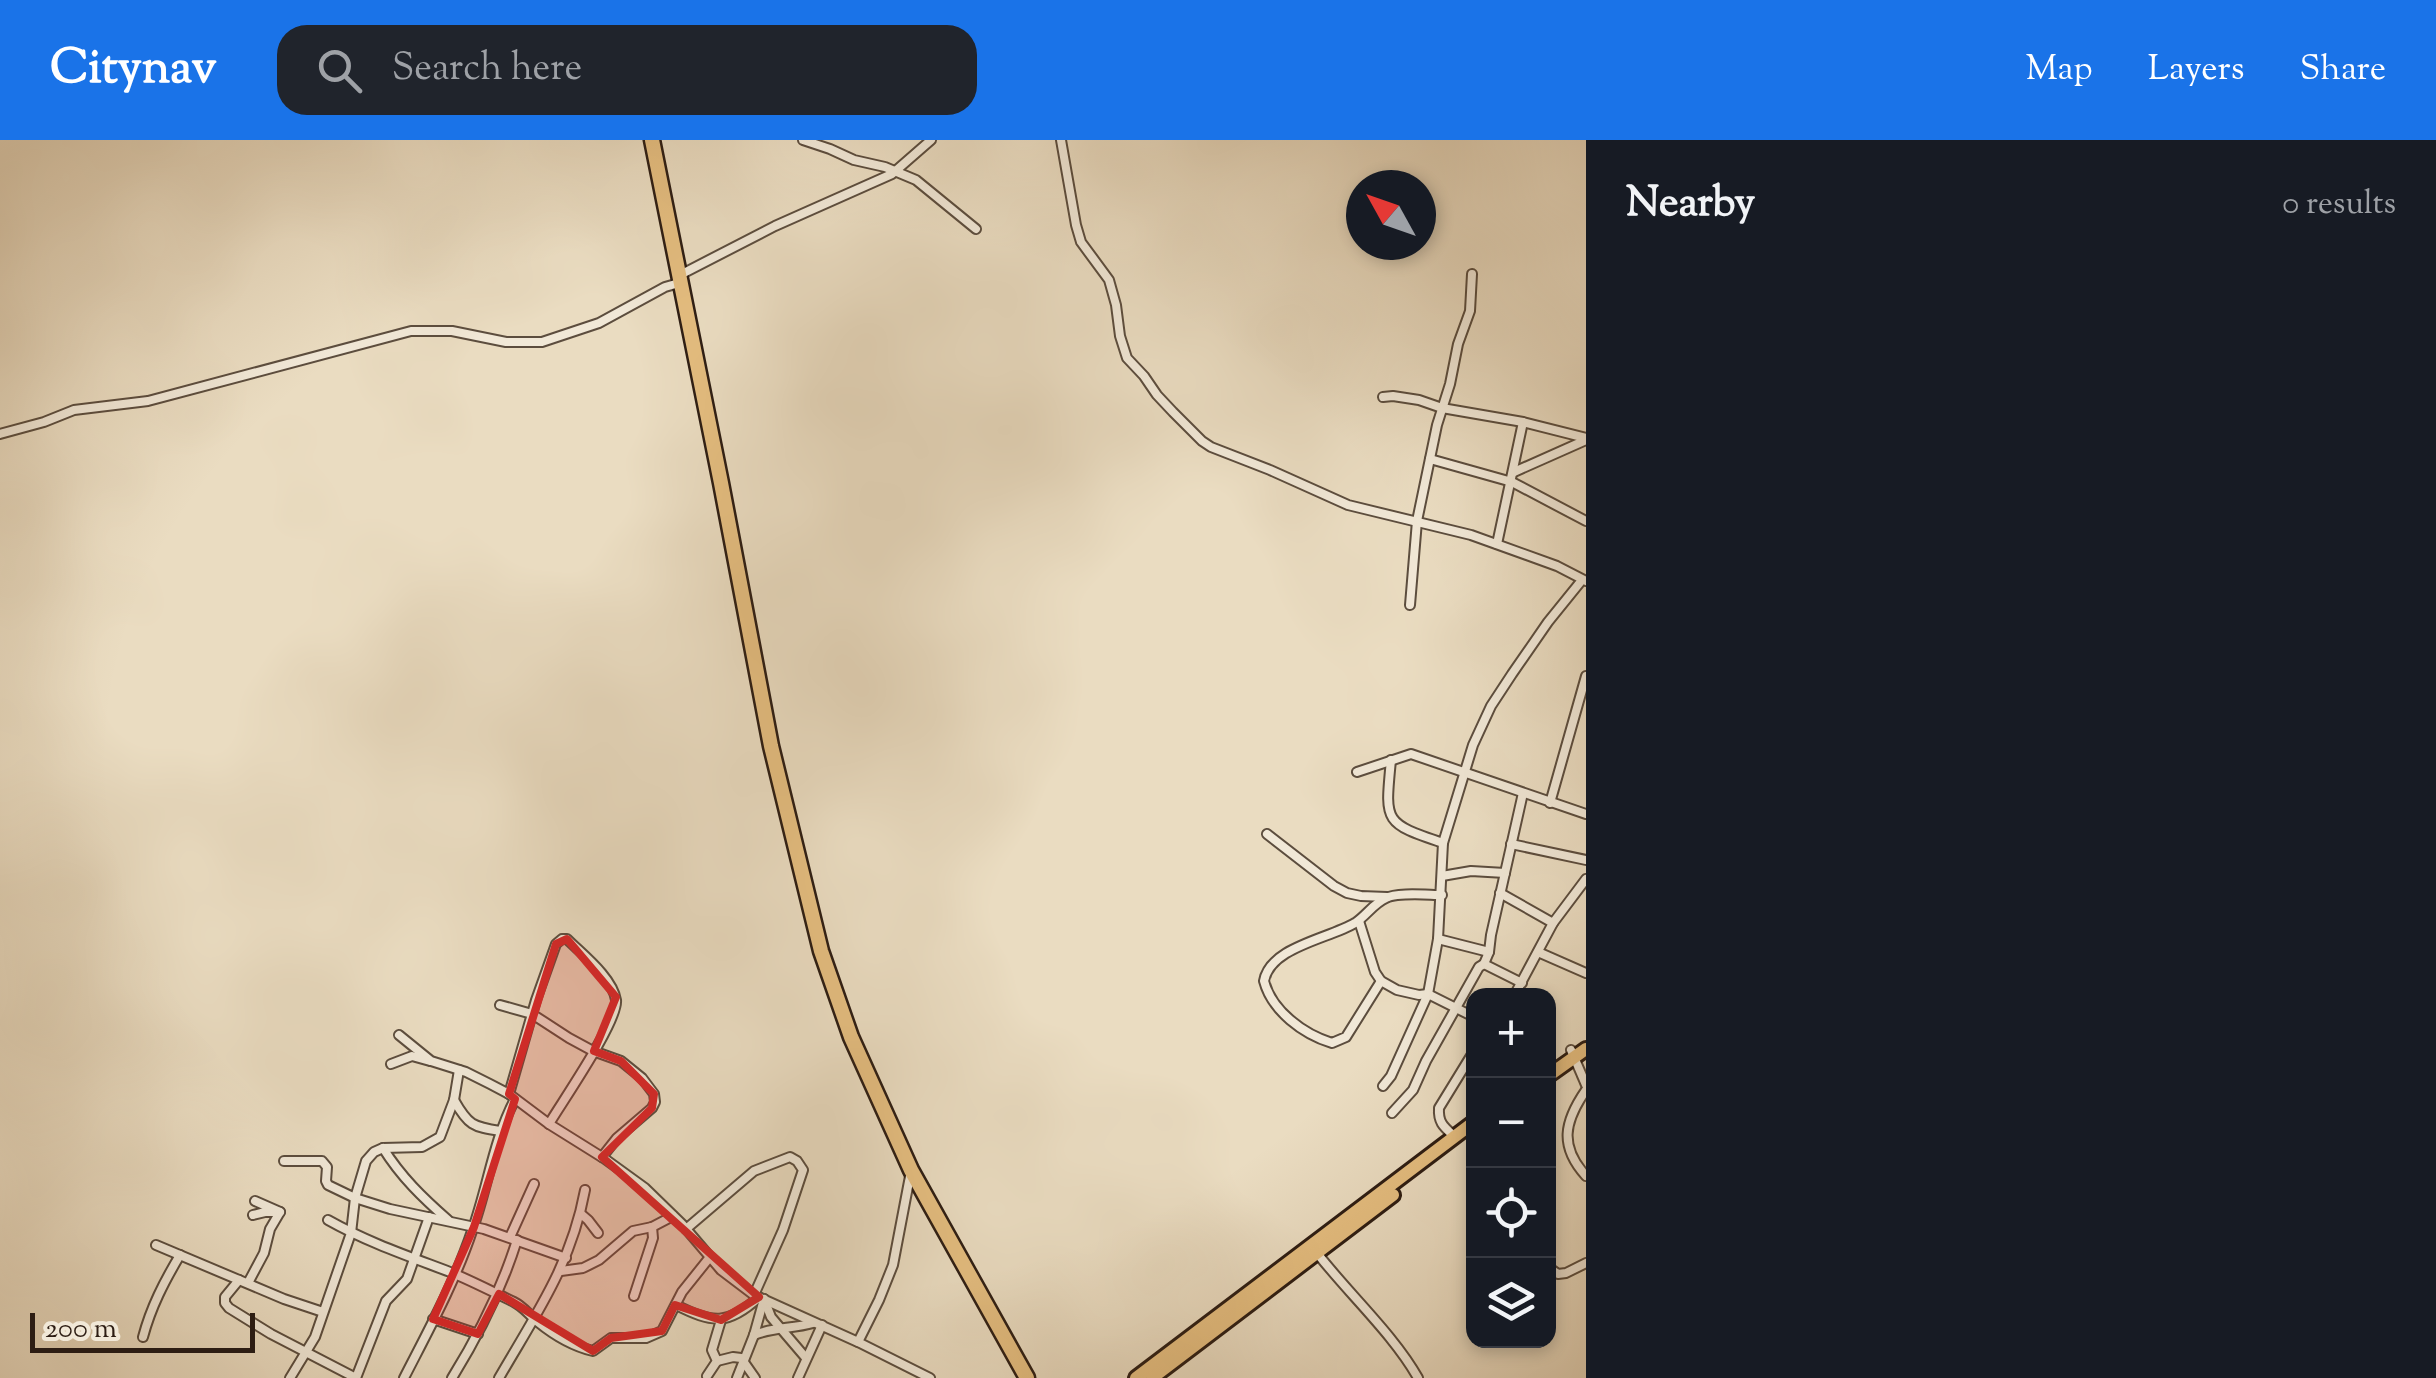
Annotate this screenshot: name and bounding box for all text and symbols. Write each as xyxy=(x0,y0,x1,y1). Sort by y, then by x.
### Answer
search box xyxy=(277,25,977,115)
text: Citynav xyxy=(50,36,217,105)
icon: search xyxy=(312,43,367,98)
text: Search here xyxy=(392,43,582,97)
text: Map xyxy=(2025,45,2093,96)
text: Layers xyxy=(2148,45,2245,96)
text: Share xyxy=(2300,45,2386,96)
north arrow xyxy=(1346,170,1436,260)
text: Nearby xyxy=(1626,175,1755,235)
text: 0 results xyxy=(2282,182,2396,228)
map controls xyxy=(1466,988,1556,1348)
button: + xyxy=(1466,988,1556,1078)
button: − xyxy=(1466,1078,1556,1168)
button: locate xyxy=(1466,1168,1556,1258)
button: layers xyxy=(1466,1258,1556,1348)
scale bar xyxy=(30,1308,255,1352)
text: 200 m xyxy=(45,1310,117,1350)

